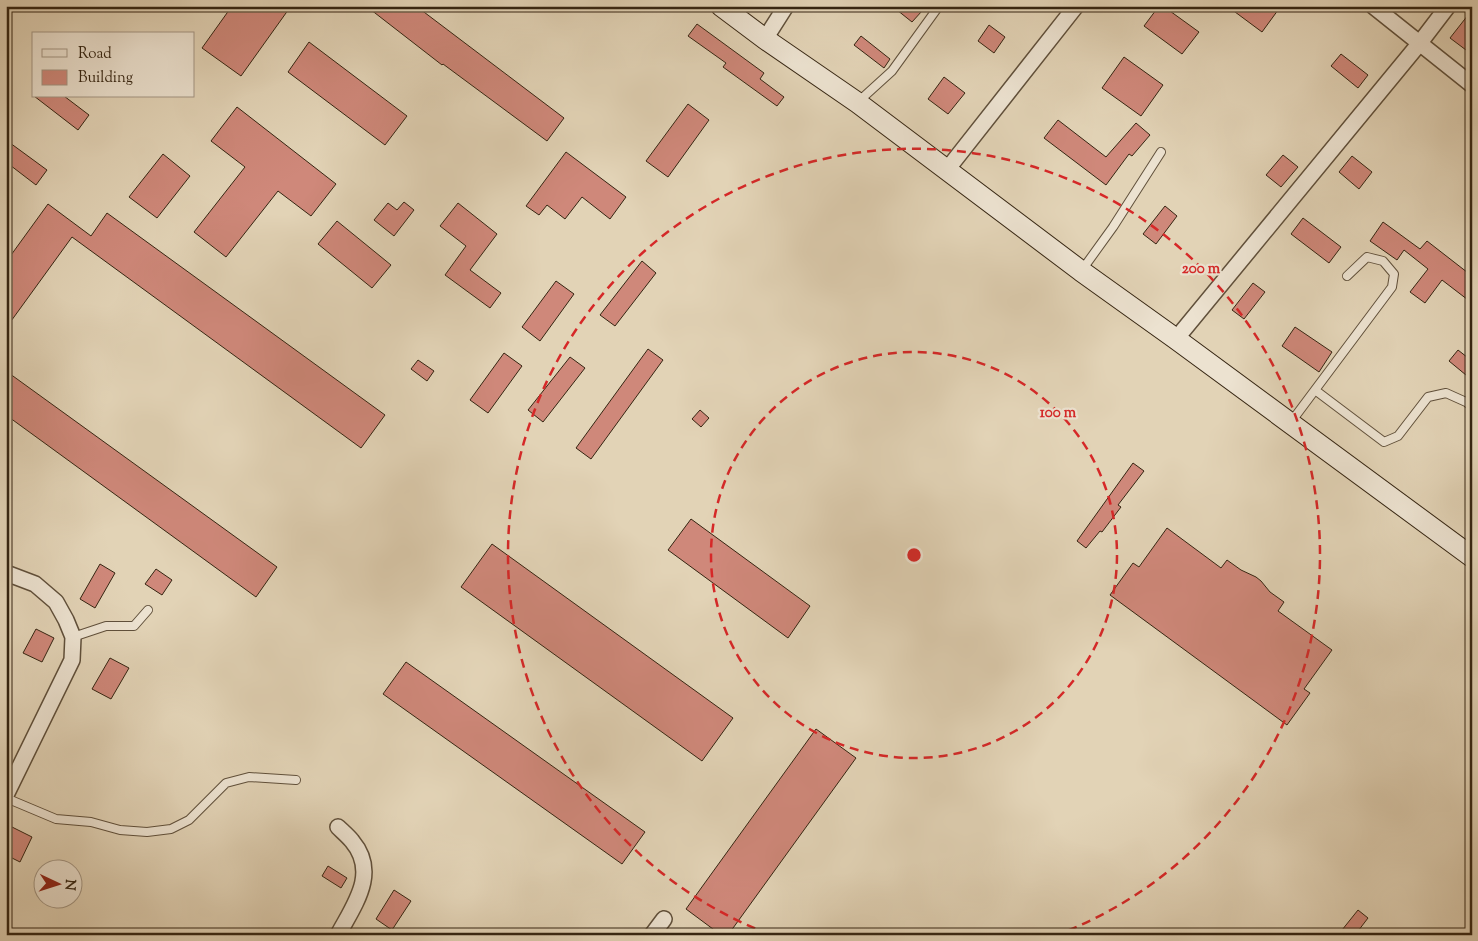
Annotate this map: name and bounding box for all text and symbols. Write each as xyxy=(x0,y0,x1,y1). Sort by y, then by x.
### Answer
legend xyxy=(32,32,195,98)
text: Road xyxy=(78,44,112,65)
text: Building xyxy=(78,68,133,89)
text: 200 m xyxy=(1182,259,1221,280)
text: 100 m xyxy=(1040,403,1077,424)
centre of rings xyxy=(905,546,923,564)
north arrow xyxy=(32,858,82,908)
text: N xyxy=(59,878,79,891)

